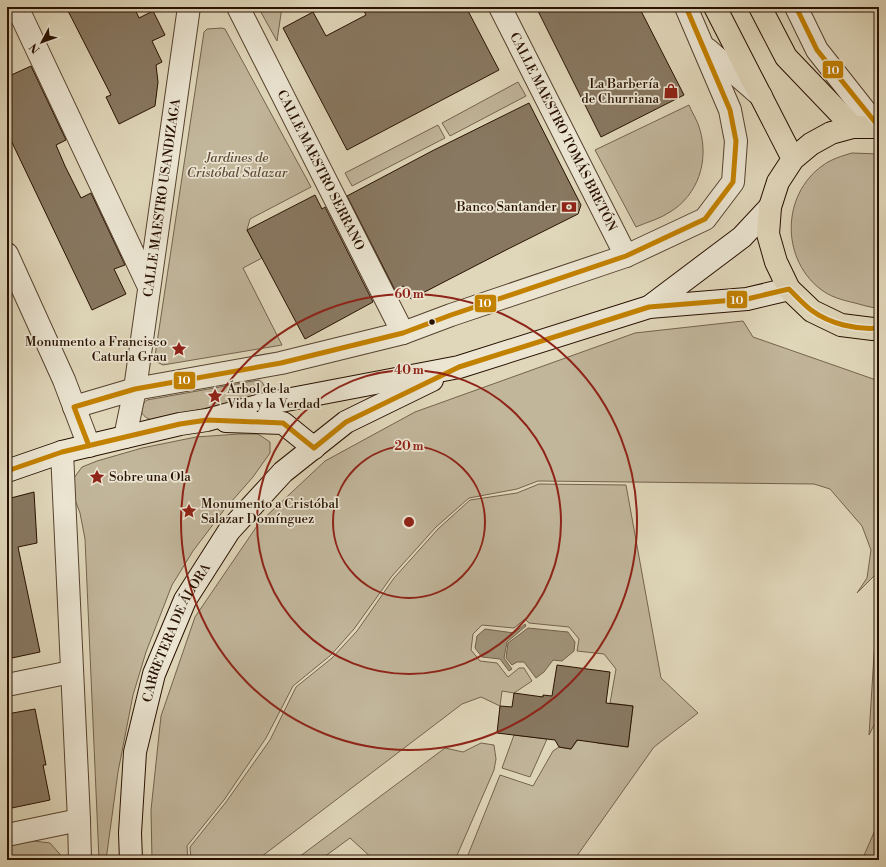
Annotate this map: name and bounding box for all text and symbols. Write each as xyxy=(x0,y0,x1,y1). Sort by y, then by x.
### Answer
north arrow xyxy=(22,22,62,62)
street label: CALLE MAESTRO TOMÁS BRETÓN xyxy=(506,30,620,234)
text: N xyxy=(27,40,43,56)
line badge: 10 xyxy=(822,60,844,79)
text: 10 xyxy=(827,64,839,78)
place label: La Barbería de Churriana xyxy=(581,76,659,107)
shop icon: La Barbería de Churriana xyxy=(662,82,680,100)
street label: CALLE MAESTRO SERRANO xyxy=(273,87,368,253)
street label: CALLE MAESTRO USANDIZAGA xyxy=(140,97,184,298)
park label: Jardines de Cristóbal Salazar xyxy=(187,150,288,181)
bank icon: Banco Santander xyxy=(560,198,578,216)
place label: Banco Santander xyxy=(455,199,557,215)
text: 60 m xyxy=(394,287,424,302)
line badge: 10 xyxy=(726,290,748,309)
line badge: 10 xyxy=(474,294,497,313)
text: 10 xyxy=(731,294,743,308)
text: 10 xyxy=(479,297,491,311)
unlabelled marker xyxy=(427,317,437,327)
place label: Monumento a Francisco Caturla Grau xyxy=(25,334,168,365)
place icon: Monumento a Francisco Caturla Grau xyxy=(170,340,188,358)
text: 40 m xyxy=(394,363,424,378)
line badge: 10 xyxy=(173,371,196,390)
text: 10 xyxy=(178,374,190,388)
place label: Árbol de la Vida y la Verdad xyxy=(226,380,321,412)
place icon: Árbol de la Vida y la Verdad xyxy=(206,387,224,405)
text: 20 m xyxy=(394,439,424,454)
place icon: Sobre una Ola xyxy=(88,468,106,486)
place label: Sobre una Ola xyxy=(109,469,191,485)
place label: Monumento a Cristóbal Salazar Domínguez xyxy=(201,496,339,527)
place icon: Monumento a Cristóbal Salazar Domínguez xyxy=(180,502,198,520)
centre of rings xyxy=(402,515,416,529)
street label: CARRETERA DE ÁLORA xyxy=(139,560,215,704)

